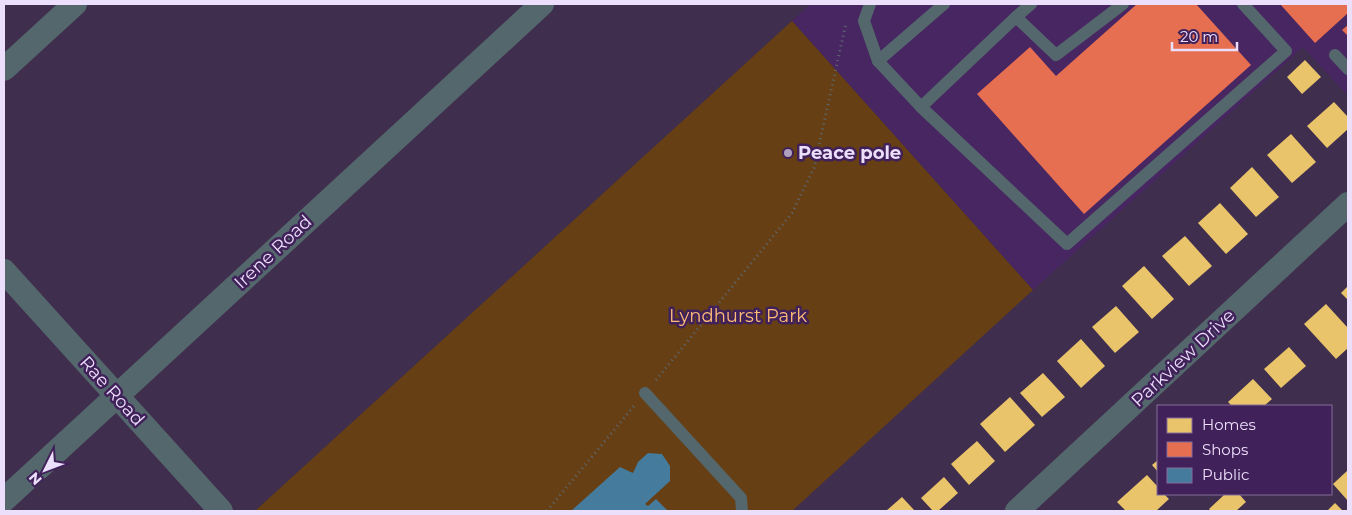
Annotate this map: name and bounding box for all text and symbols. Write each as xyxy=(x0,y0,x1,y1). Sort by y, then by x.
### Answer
scale bar xyxy=(1172,20,1237,52)
text: 20 m xyxy=(1180,27,1218,46)
place label: Peace pole xyxy=(798,142,901,164)
marker: Peace pole xyxy=(782,147,794,159)
street label: Irene Road xyxy=(230,210,316,294)
street label: Parkview Drive xyxy=(1127,304,1239,412)
park label: Lyndhurst Park xyxy=(669,305,807,327)
street label: Rae Road xyxy=(75,352,149,430)
legend xyxy=(1157,405,1332,495)
text: Homes xyxy=(1202,415,1256,434)
text: Shops xyxy=(1202,440,1248,459)
north arrow xyxy=(20,445,70,495)
text: Public xyxy=(1202,465,1250,484)
text: N xyxy=(25,468,46,489)

